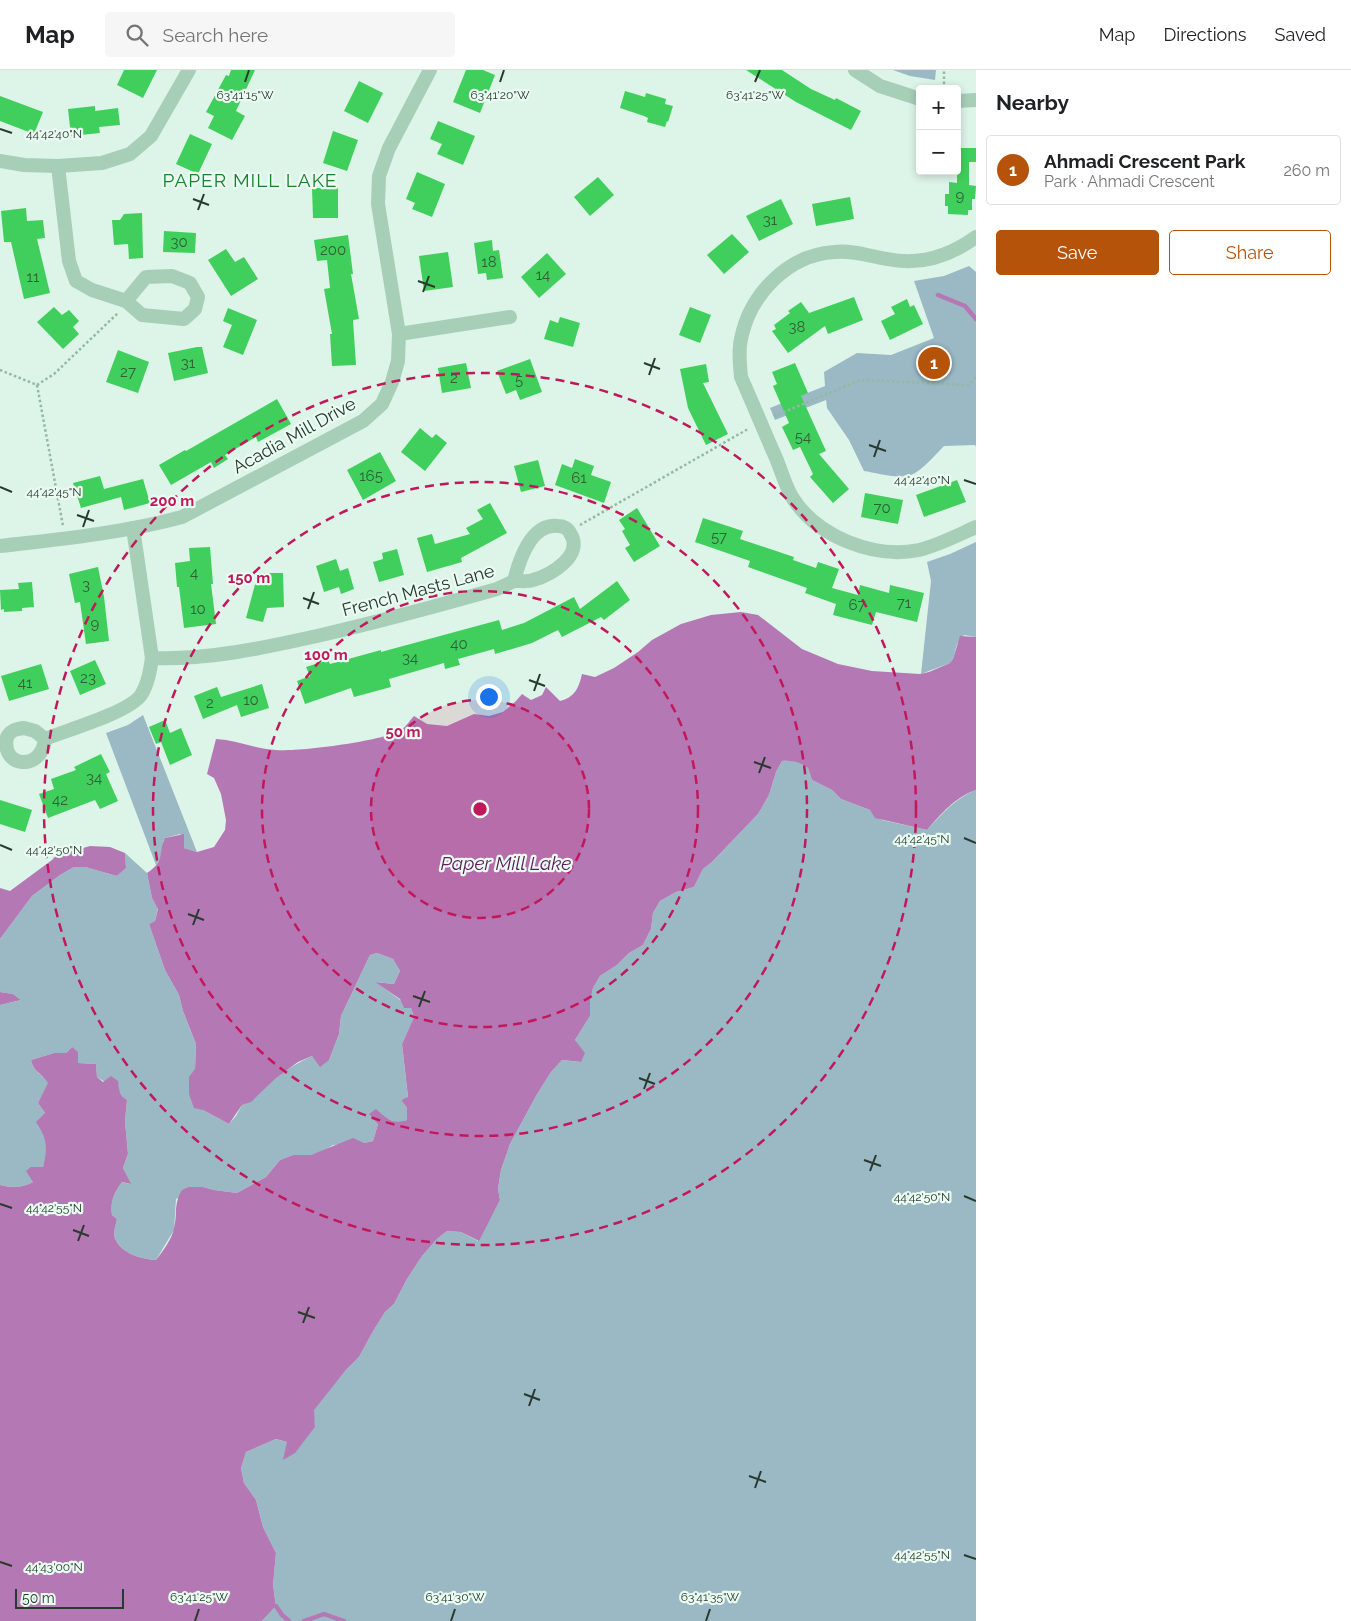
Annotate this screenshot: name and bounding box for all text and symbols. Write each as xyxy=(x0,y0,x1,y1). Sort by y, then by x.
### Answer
search box xyxy=(105,12,455,57)
text: Map xyxy=(25,20,75,49)
icon: search xyxy=(123,21,151,49)
text: Search here xyxy=(163,24,268,46)
text: Map xyxy=(1099,24,1135,45)
text: Directions xyxy=(1163,24,1247,45)
text: Saved xyxy=(1275,24,1326,45)
map controls xyxy=(916,85,961,175)
button: + xyxy=(916,85,961,130)
text: 63°41'15"W xyxy=(216,88,274,102)
text: 63°41'20"W xyxy=(471,88,530,102)
text: 63°41'25"W xyxy=(726,88,785,102)
text: Nearby xyxy=(996,90,1069,115)
text: 44°42'40"N xyxy=(26,127,82,141)
button: − xyxy=(916,130,961,175)
text: Ahmadi Crescent Park xyxy=(1044,150,1245,172)
text: 1 xyxy=(1009,161,1017,180)
text: 260 m xyxy=(1283,161,1330,180)
district label: PAPER MILL LAKE xyxy=(163,169,337,191)
text: Park · Ahmadi Crescent xyxy=(1044,172,1215,191)
house number: 9 xyxy=(956,187,965,205)
house number: 31 xyxy=(763,211,778,229)
button: Save xyxy=(996,230,1159,275)
button: Share xyxy=(1169,230,1331,275)
house number: 30 xyxy=(170,233,188,251)
house number: 200 xyxy=(320,241,346,259)
house number: 18 xyxy=(481,253,497,271)
house number: 14 xyxy=(536,266,550,284)
house number: 11 xyxy=(27,268,40,286)
house number: 38 xyxy=(789,318,806,336)
pin: 1 xyxy=(918,344,950,382)
house number: 31 xyxy=(181,354,196,372)
house number: 27 xyxy=(120,363,136,381)
house number: 2 xyxy=(450,369,458,387)
house number: 5 xyxy=(515,371,523,389)
street label: Acadia Mill Drive xyxy=(229,392,360,478)
house number: 54 xyxy=(795,428,811,446)
house number: 165 xyxy=(359,467,383,485)
house number: 61 xyxy=(571,469,587,487)
text: 44°42'40"N xyxy=(894,473,950,487)
text: 44°42'45"N xyxy=(26,485,82,499)
text: 200 m xyxy=(150,492,194,510)
house number: 70 xyxy=(873,499,891,517)
house number: 57 xyxy=(711,528,727,546)
street label: French Masts Lane xyxy=(340,559,497,620)
house number: 4 xyxy=(190,564,198,582)
text: 150 m xyxy=(228,569,270,587)
house number: 3 xyxy=(82,576,90,594)
house number: 71 xyxy=(897,594,912,612)
house number: 67 xyxy=(848,596,866,614)
house number: 10 xyxy=(190,600,206,618)
house number: 9 xyxy=(91,615,100,633)
house number: 40 xyxy=(450,635,468,653)
text: 100 m xyxy=(304,646,348,664)
house number: 34 xyxy=(402,649,418,667)
house number: 23 xyxy=(80,669,96,687)
house number: 41 xyxy=(18,674,33,692)
your location xyxy=(476,684,502,710)
house number: 10 xyxy=(243,691,259,709)
house number: 2 xyxy=(206,694,214,712)
text: 50 m xyxy=(385,723,421,741)
house number: 34 xyxy=(86,769,102,787)
house number: 42 xyxy=(52,791,68,809)
centre of rings xyxy=(471,800,489,818)
text: 44°42'45"N xyxy=(894,832,950,846)
text: 44°42'50"N xyxy=(26,843,82,857)
water label: Paper Mill Lake xyxy=(441,852,572,874)
text: 44°42'50"N xyxy=(894,1190,950,1204)
text: 44°42'55"N xyxy=(26,1201,82,1215)
text: 44°42'55"N xyxy=(894,1548,950,1562)
text: 44°43'00"N xyxy=(25,1560,83,1574)
scale bar xyxy=(15,1586,124,1609)
text: 50 m xyxy=(22,1590,55,1606)
text: 63°41'25"W xyxy=(170,1590,229,1604)
text: 63°41'30"W xyxy=(425,1590,485,1604)
text: 63°41'35"W xyxy=(681,1590,740,1604)

